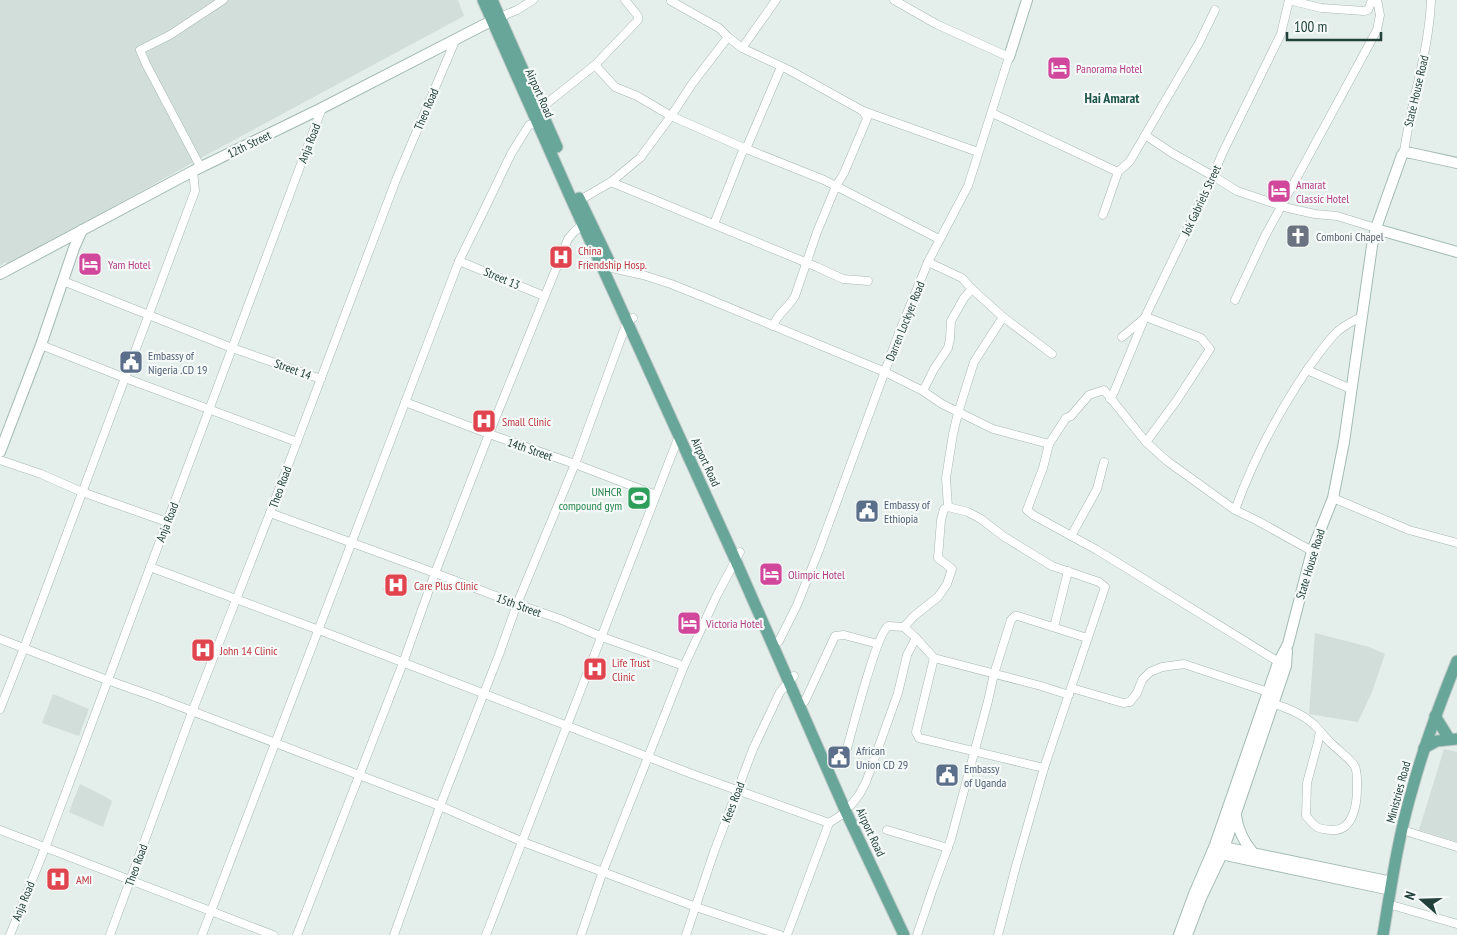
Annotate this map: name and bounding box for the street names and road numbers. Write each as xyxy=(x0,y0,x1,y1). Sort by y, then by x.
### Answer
street label: State House Road xyxy=(1401,54,1431,128)
street label: Airport Road xyxy=(523,66,557,120)
street label: Theo Road xyxy=(411,86,441,132)
street label: Anja Road xyxy=(295,121,323,165)
street label: 12th Street xyxy=(225,127,274,161)
street label: Jok Gabriels Street xyxy=(1178,162,1224,239)
street label: Street 13 xyxy=(481,264,523,292)
street label: Darren Lockyer Road xyxy=(882,279,928,363)
street label: Street 14 xyxy=(272,355,314,383)
street label: 14th Street xyxy=(505,434,555,464)
street label: Airport Road xyxy=(688,435,724,489)
street label: Theo Road xyxy=(265,464,295,510)
street label: Anja Road xyxy=(153,500,181,544)
street label: State House Road xyxy=(1292,527,1328,601)
street label: 15th Street xyxy=(494,590,544,620)
street label: Ministries Road xyxy=(1383,759,1413,825)
street label: Kees Road xyxy=(718,780,748,824)
street label: Airport Road xyxy=(853,805,889,859)
street label: Theo Road xyxy=(121,842,151,888)
street label: Anja Road xyxy=(8,879,38,923)

